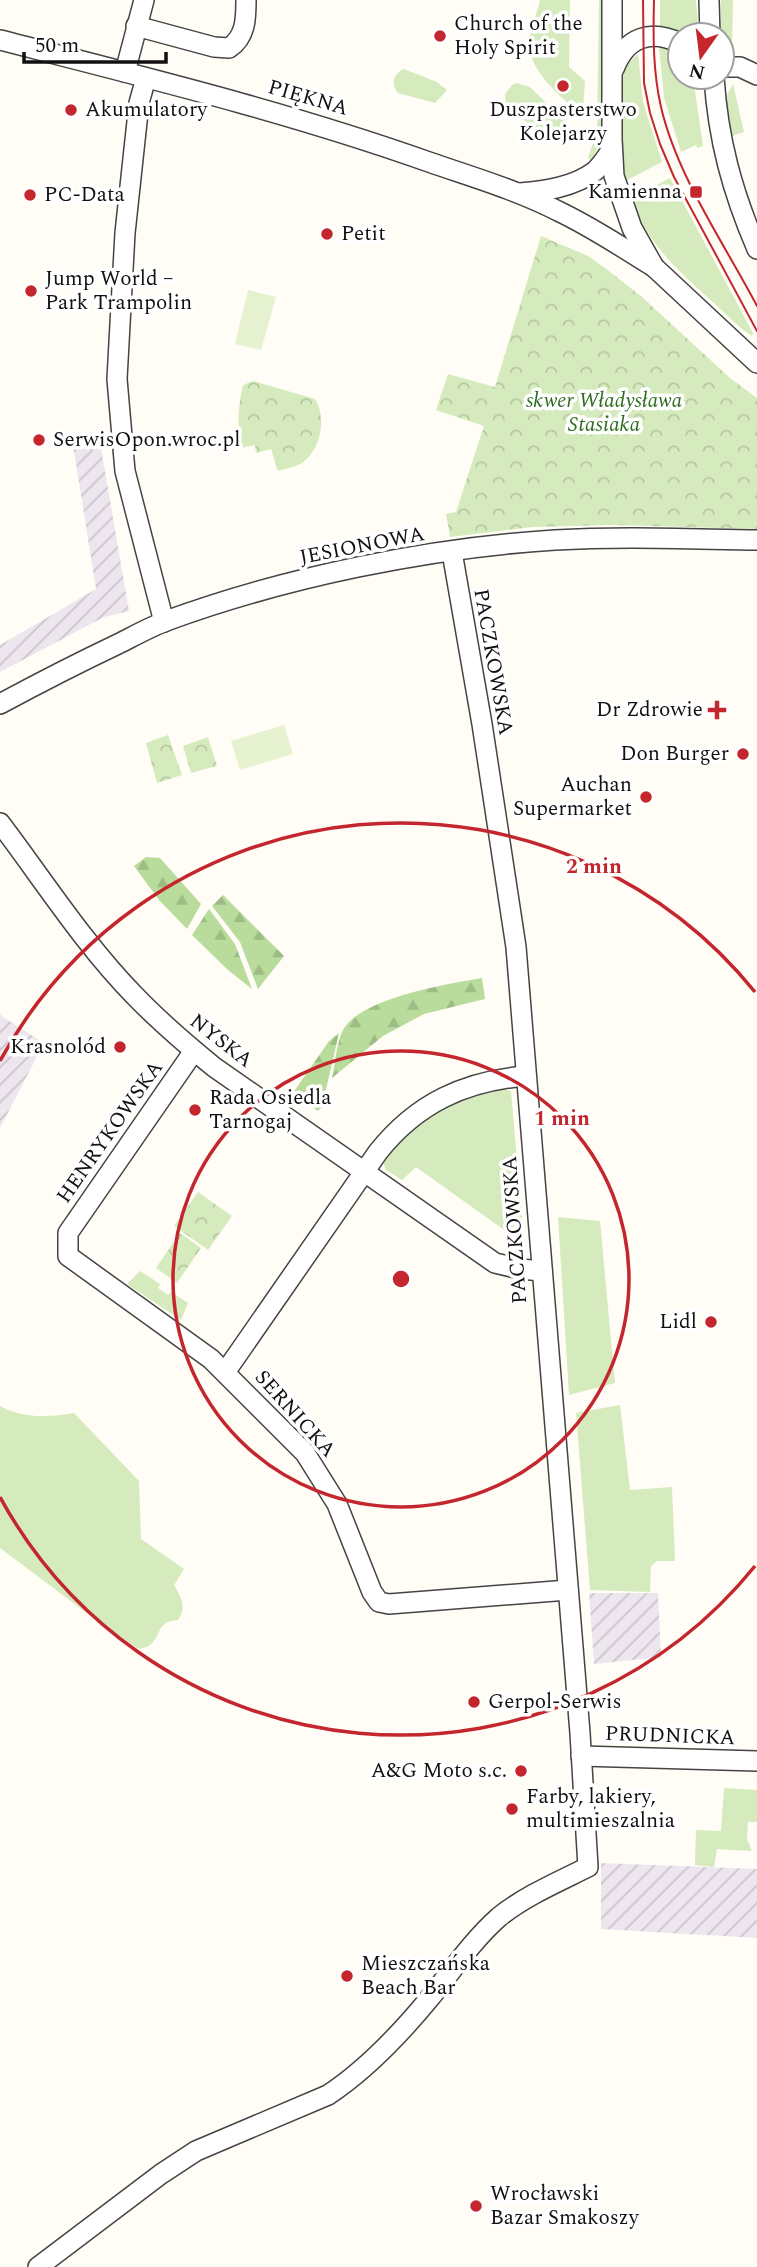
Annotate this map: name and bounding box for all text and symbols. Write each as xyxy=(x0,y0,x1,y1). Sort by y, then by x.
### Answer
place label: Church of the Holy Spirit xyxy=(454,8,583,64)
scale bar xyxy=(24,21,166,65)
north arrow xyxy=(666,21,736,91)
marker: Church of the Holy Spirit xyxy=(432,28,448,44)
text: 50 m xyxy=(35,30,79,62)
text: N xyxy=(686,55,708,87)
street label: PIĘKNA xyxy=(264,71,352,125)
marker: Duszpasterstwo Kolejarzy xyxy=(555,78,571,94)
place label: Akumulatory xyxy=(85,94,208,126)
place label: Duszpasterstwo Kolejarzy xyxy=(489,94,637,150)
marker: Akumulatory xyxy=(63,102,79,118)
place label: Kamienna xyxy=(588,176,683,208)
place label: PC-Data xyxy=(44,179,125,211)
marker: Kamienna xyxy=(688,184,704,200)
marker: PC-Data xyxy=(22,187,38,203)
place label: Petit xyxy=(341,218,386,250)
marker: Petit xyxy=(319,226,335,242)
place label: Jump World – Park Trampolin xyxy=(45,263,192,319)
marker: Jump World – Park Trampolin xyxy=(23,283,39,299)
park label: skwer Władysława Stasiaka xyxy=(526,385,682,441)
place label: SerwisOpon.wroc.pl xyxy=(53,424,240,456)
marker: SerwisOpon.wroc.pl xyxy=(31,432,47,448)
street label: JESIONOWA xyxy=(297,518,428,574)
street label: PACZKOWSKA xyxy=(464,586,522,738)
place label: Dr Zdrowie xyxy=(596,694,703,726)
marker: Dr Zdrowie xyxy=(709,702,725,718)
place label: Don Burger xyxy=(620,738,729,770)
marker: Don Burger xyxy=(735,746,751,762)
place label: Auchan Supermarket xyxy=(513,769,632,825)
marker: Auchan Supermarket xyxy=(638,789,654,805)
text: 2 min xyxy=(566,851,622,883)
street label: NYSKA xyxy=(182,1006,260,1076)
place label: Krasnolód xyxy=(10,1031,106,1063)
marker: Krasnolód xyxy=(112,1039,128,1055)
street label: HENRYKOWSKA xyxy=(49,1054,172,1210)
place label: Rada Osiedla Tarnogaj xyxy=(209,1082,332,1138)
marker: Rada Osiedla Tarnogaj xyxy=(187,1102,203,1118)
text: 1 min xyxy=(534,1103,590,1135)
street label: PACZKOWSKA xyxy=(494,1155,536,1305)
centre of rings xyxy=(389,1267,413,1291)
place label: Lidl xyxy=(659,1306,697,1338)
marker: Lidl xyxy=(703,1314,719,1330)
street label: SERNICKA xyxy=(247,1363,344,1465)
place label: Gerpol-Serwis xyxy=(488,1686,622,1718)
marker: Gerpol-Serwis xyxy=(466,1694,482,1710)
street label: PRUDNICKA xyxy=(604,1718,736,1754)
place label: A&G Moto s.c. xyxy=(371,1755,507,1787)
marker: A&G Moto s.c. xyxy=(513,1763,529,1779)
place label: Farby, lakiery, multimieszalnia xyxy=(526,1781,676,1837)
marker: Farby, lakiery, multimieszalnia xyxy=(504,1801,520,1817)
place label: Mieszczańska Beach Bar xyxy=(361,1948,491,2004)
marker: Mieszczańska Beach Bar xyxy=(339,1968,355,1984)
place label: Wrocławski Bazar Smakoszy xyxy=(490,2178,640,2234)
marker: Wrocławski Bazar Smakoszy xyxy=(468,2198,484,2214)

